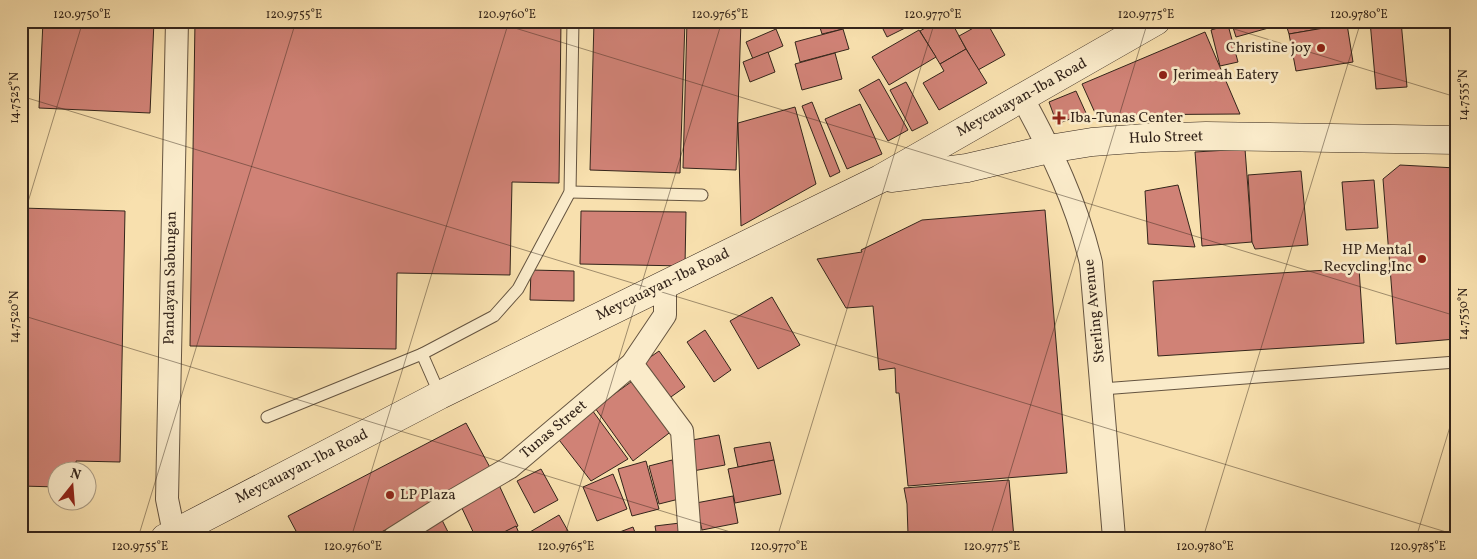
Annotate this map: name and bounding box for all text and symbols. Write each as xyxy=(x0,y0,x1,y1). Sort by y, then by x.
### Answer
text: 120.9750°E xyxy=(53,7,111,23)
text: 120.9755°E xyxy=(266,7,322,23)
text: 120.9760°E xyxy=(478,7,536,23)
text: 120.9765°E xyxy=(692,7,748,23)
text: 120.9770°E xyxy=(904,7,962,23)
text: 120.9775°E xyxy=(1118,7,1174,23)
text: 120.9780°E xyxy=(1330,7,1388,23)
place label: Christine joy xyxy=(1226,38,1311,59)
marker: Christine joy xyxy=(1315,42,1327,54)
street label: Meycauayan-Iba Road xyxy=(953,53,1091,143)
place label: Jerimeah Eatery xyxy=(1173,65,1279,86)
marker: Jerimeah Eatery xyxy=(1157,69,1169,81)
text: 14.7535°N xyxy=(1456,69,1472,121)
text: 14.7525°N xyxy=(7,72,23,124)
place label: Iba-Tunas Center xyxy=(1070,108,1183,129)
marker: Iba-Tunas Center xyxy=(1052,111,1066,125)
street label: Hulo Street xyxy=(1128,126,1204,150)
street label: Pandayan Sabungan xyxy=(159,211,183,345)
place label: HP Mental Recycling,Inc xyxy=(1323,240,1412,278)
street label: Meycauayan-Iba Road xyxy=(593,243,733,327)
marker: HP Mental Recycling,Inc xyxy=(1416,253,1428,265)
street label: Sterling Avenue xyxy=(1079,258,1111,364)
text: 14.7530°N xyxy=(1456,288,1472,340)
text: 14.7520°N xyxy=(7,291,23,343)
street label: Tunas Street xyxy=(516,396,592,464)
street label: Meycauayan-Iba Road xyxy=(232,424,372,510)
north arrow xyxy=(48,462,98,512)
text: N xyxy=(68,464,83,486)
place label: LP Plaza xyxy=(400,485,456,506)
marker: LP Plaza xyxy=(384,489,396,501)
text: 120.9755°E xyxy=(112,539,168,555)
text: 120.9760°E xyxy=(324,539,382,555)
text: 120.9765°E xyxy=(538,539,594,555)
text: 120.9770°E xyxy=(750,539,808,555)
text: 120.9775°E xyxy=(964,539,1020,555)
text: 120.9780°E xyxy=(1176,539,1234,555)
text: 120.9785°E xyxy=(1390,539,1446,555)

